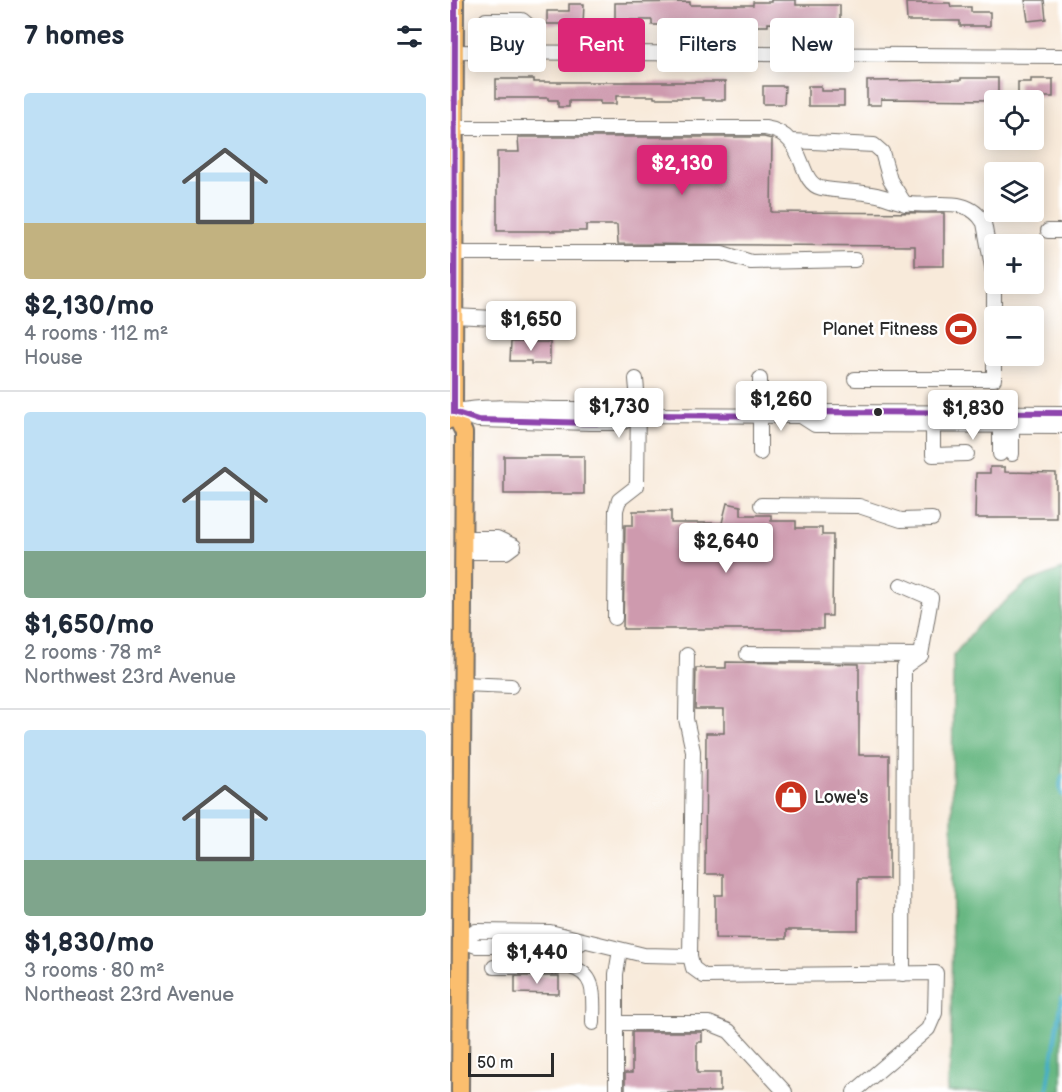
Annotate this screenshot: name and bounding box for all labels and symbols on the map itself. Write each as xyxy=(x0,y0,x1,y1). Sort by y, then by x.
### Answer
pin: $2,130 xyxy=(633,145,731,196)
pin: $1,650 xyxy=(482,301,580,352)
sports icon: Planet Fitness xyxy=(943,311,979,347)
place label: Planet Fitness xyxy=(822,319,938,340)
pin: $1,260 xyxy=(732,381,830,432)
pin: $1,730 xyxy=(570,388,668,439)
pin: $1,830 xyxy=(924,390,1022,441)
unlabelled marker xyxy=(872,406,884,418)
pin: $2,640 xyxy=(677,523,775,574)
shop icon: Lowe's xyxy=(773,779,809,815)
place label: Lowe's xyxy=(814,787,868,808)
pin: $1,440 xyxy=(488,934,586,985)
scale bar xyxy=(468,1050,554,1078)

